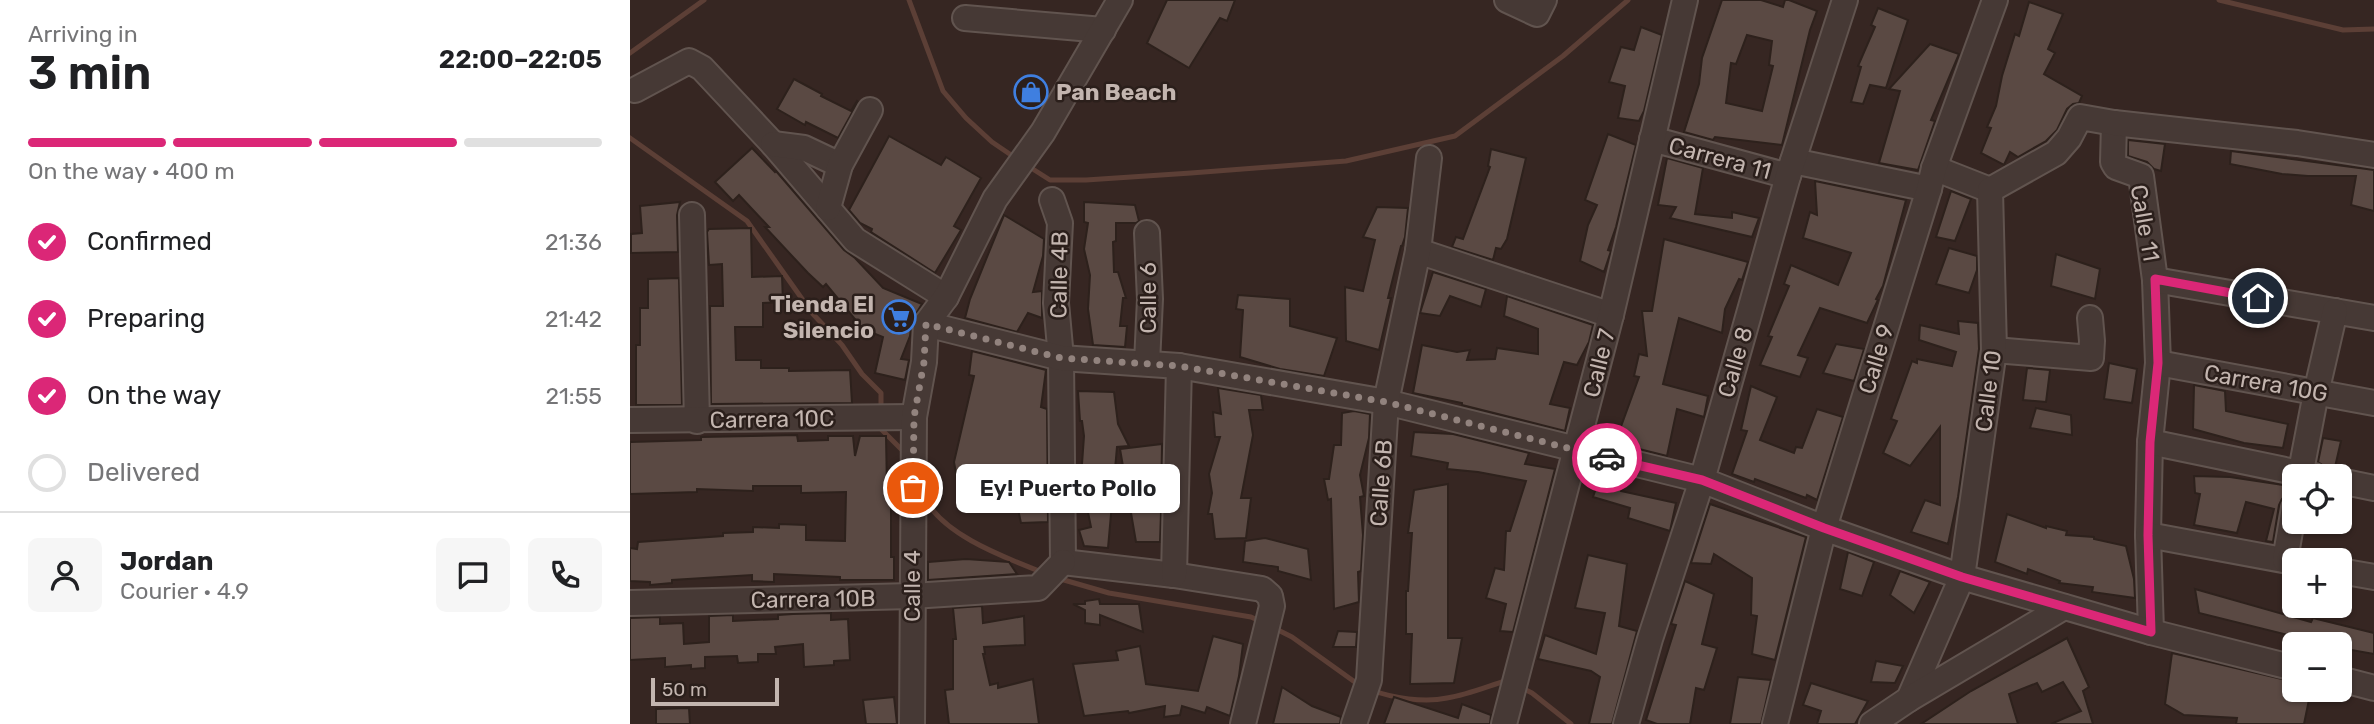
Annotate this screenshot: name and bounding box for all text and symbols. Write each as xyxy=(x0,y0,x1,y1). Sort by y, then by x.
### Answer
text: Arriving in xyxy=(28,20,138,48)
text: 22:00–22:05 xyxy=(439,44,602,75)
text: 3 min xyxy=(28,46,151,101)
shop icon: Pan Beach xyxy=(1012,73,1050,111)
place label: Pan Beach xyxy=(1056,78,1177,106)
street label: Carrera 11 xyxy=(1666,131,1774,185)
text: On the way · 400 m xyxy=(28,157,235,185)
street label: Calle 11 xyxy=(2124,182,2166,264)
icon: check xyxy=(28,223,66,261)
text: Confirmed xyxy=(87,226,212,257)
text: 21:36 xyxy=(545,228,602,256)
street label: Calle 4B xyxy=(1044,231,1074,319)
street label: Calle 6 xyxy=(1134,262,1162,334)
pin xyxy=(2228,268,2288,328)
icon: home xyxy=(2239,279,2277,317)
place label: Tienda El Silencio xyxy=(770,290,874,344)
supermarket icon: Tienda El Silencio xyxy=(880,298,918,336)
icon: check xyxy=(28,300,66,338)
text: Preparing xyxy=(87,303,205,334)
text: 21:42 xyxy=(545,305,602,333)
street label: Calle 9 xyxy=(1852,321,1900,397)
street label: Calle 8 xyxy=(1712,323,1758,401)
street label: Calle 7 xyxy=(1577,326,1621,400)
street label: Calle 10 xyxy=(1969,349,2007,433)
street label: Carrera 10G xyxy=(2202,358,2330,408)
icon: check xyxy=(28,377,66,415)
text: On the way xyxy=(87,380,221,411)
text: 21:55 xyxy=(545,382,602,410)
street label: Carrera 10C xyxy=(709,404,835,434)
courier xyxy=(1572,423,1642,493)
street label: Calle 6B xyxy=(1364,439,1398,527)
icon: car xyxy=(1588,439,1626,477)
text: Delivered xyxy=(87,457,200,488)
pin xyxy=(883,458,943,518)
callout: Ey! Puerto Pollo xyxy=(955,463,1179,512)
map controls xyxy=(2282,464,2352,702)
button: locate xyxy=(2282,464,2352,534)
icon: bag xyxy=(894,469,932,507)
text: Ey! Puerto Pollo xyxy=(979,474,1157,502)
button: person xyxy=(28,538,102,612)
button: chat xyxy=(436,538,510,612)
button: phone xyxy=(528,538,602,612)
text: Jordan xyxy=(120,546,213,577)
button: + xyxy=(2282,548,2352,618)
street label: Calle 4 xyxy=(898,550,926,622)
text: Courier · 4.9 xyxy=(120,577,249,605)
street label: Carrera 10B xyxy=(750,584,876,614)
button: − xyxy=(2282,632,2352,702)
scale bar xyxy=(651,675,779,707)
text: 50 m xyxy=(662,678,707,701)

